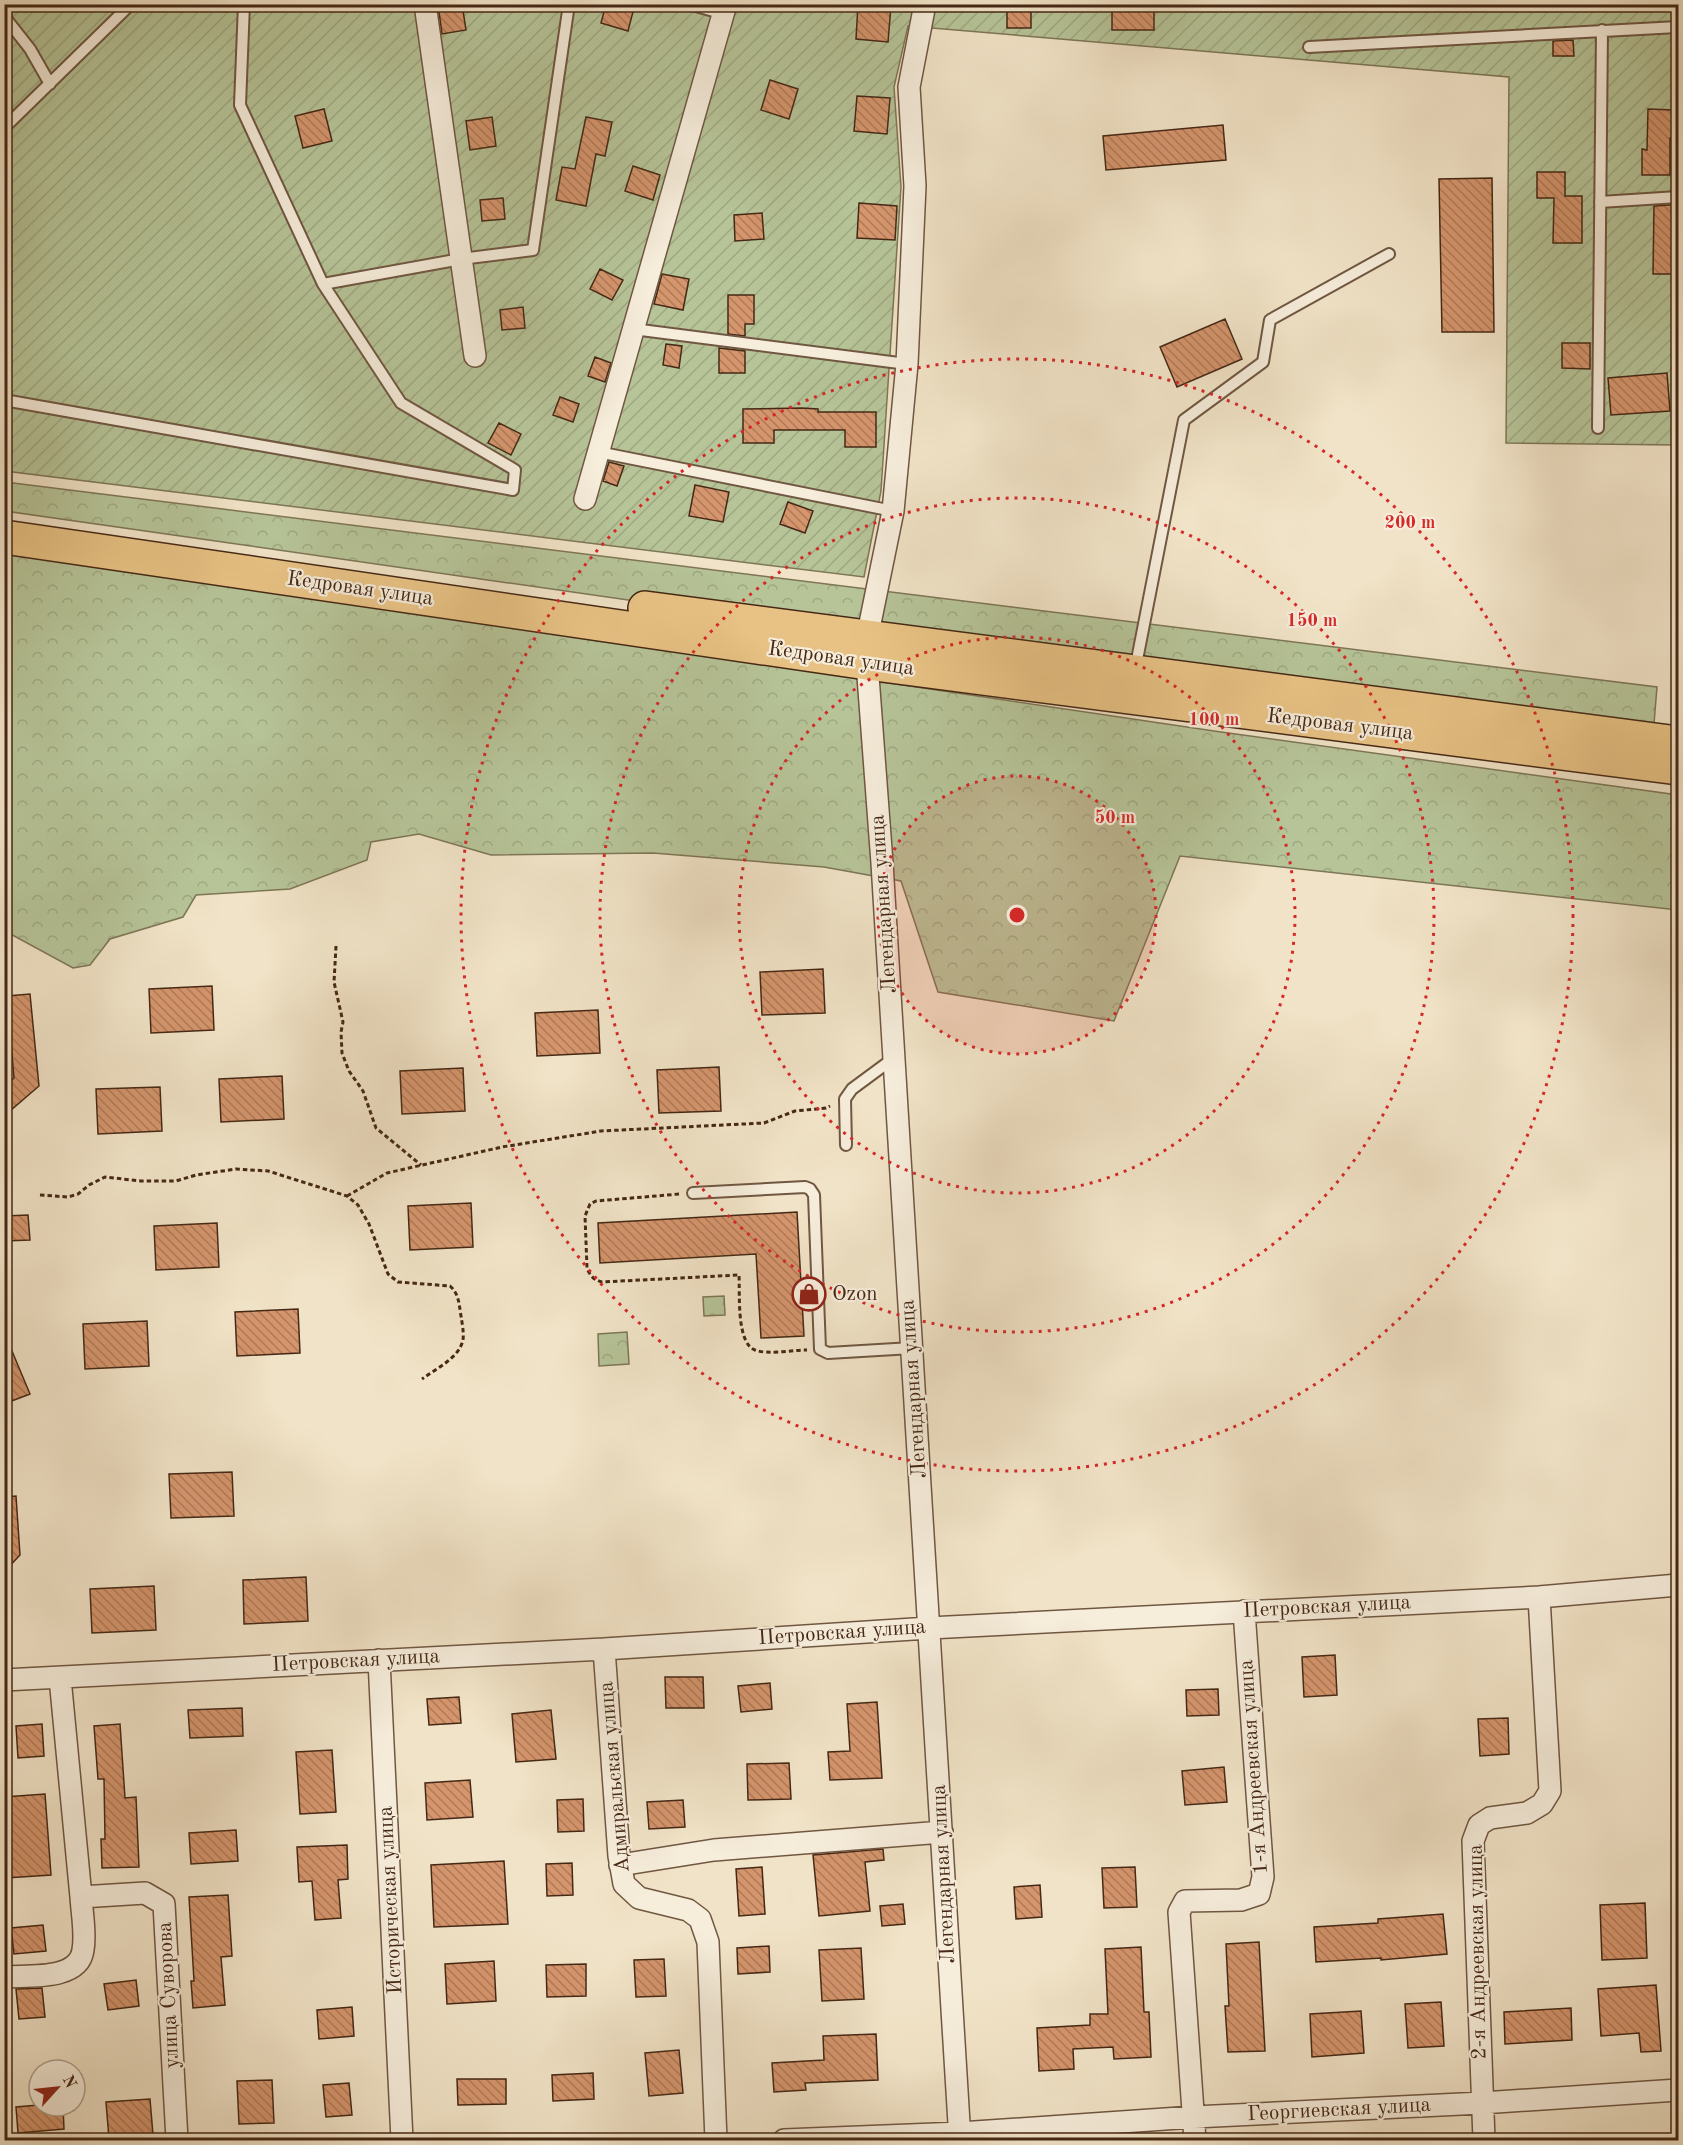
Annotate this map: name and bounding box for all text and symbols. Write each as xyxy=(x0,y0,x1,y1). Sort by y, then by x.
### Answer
text: 200 m xyxy=(1385,514,1435,532)
street label: Кедровая улица xyxy=(285,568,435,610)
text: 150 m xyxy=(1287,612,1337,630)
street label: Кедровая улица xyxy=(766,638,916,680)
street label: Кедровая улица xyxy=(1266,706,1414,744)
text: 100 m xyxy=(1189,711,1239,729)
text: 50 m xyxy=(1095,809,1135,827)
street label: Легендарная улица xyxy=(867,814,901,994)
centre of rings xyxy=(1007,905,1027,925)
shop icon: Ozon xyxy=(791,1276,827,1312)
place label: Ozon xyxy=(832,1284,878,1305)
street label: Легендарная улица xyxy=(897,1299,931,1479)
street label: Петровская улица xyxy=(1243,1592,1411,1622)
street label: Петровская улица xyxy=(757,1617,927,1649)
street label: Петровская улица xyxy=(272,1646,440,1676)
street label: 1-я Андреевская улица xyxy=(1236,1659,1272,1875)
street label: Адмиральская улица xyxy=(596,1680,634,1874)
street label: Легендарная улица xyxy=(929,1784,959,1964)
street label: Историческая улица xyxy=(376,1805,406,1995)
street label: 2-я Андреевская улица xyxy=(1466,1844,1490,2060)
street label: улица Суворова xyxy=(155,1921,183,2069)
north arrow xyxy=(27,2058,87,2118)
text: N xyxy=(59,2073,79,2092)
street label: Георгиевская улица xyxy=(1247,2095,1431,2125)

